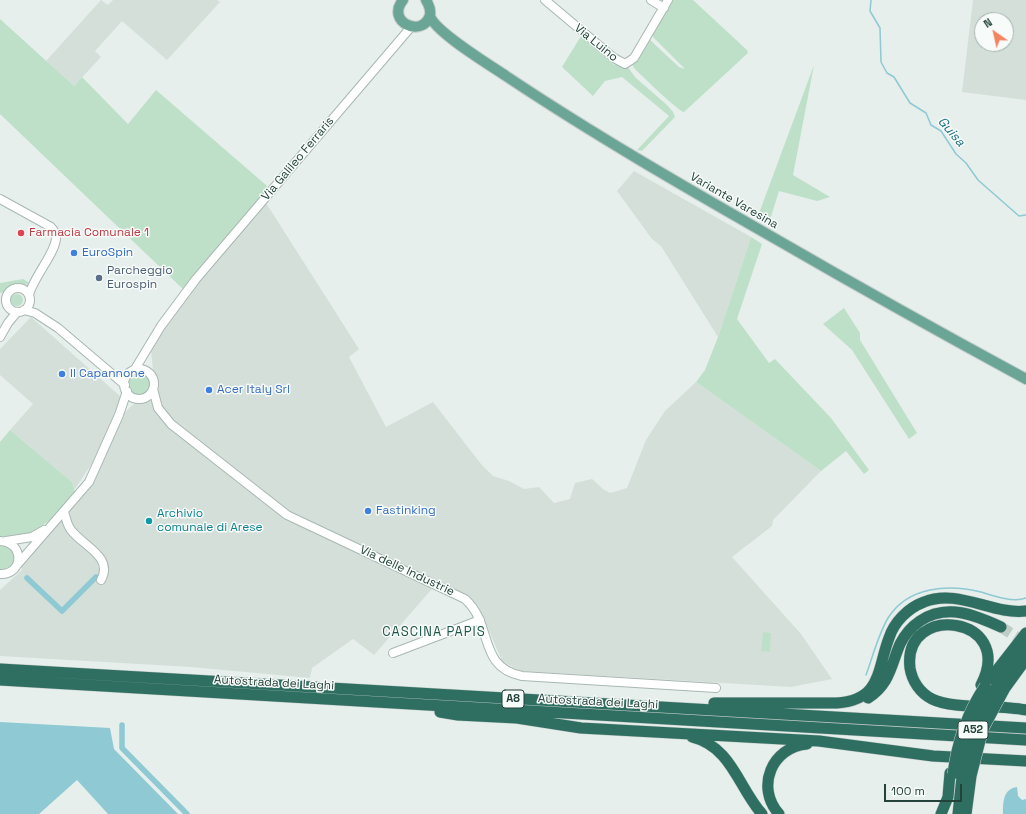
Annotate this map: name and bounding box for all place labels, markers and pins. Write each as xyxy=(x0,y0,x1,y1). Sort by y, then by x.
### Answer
place label: Farmacia Comunale 1 xyxy=(29,226,149,240)
marker: Farmacia Comunale 1 xyxy=(16,228,26,238)
place label: EuroSpin xyxy=(82,246,133,260)
marker: EuroSpin xyxy=(69,248,79,258)
place label: Parcheggio Eurospin xyxy=(107,264,173,292)
marker: Parcheggio Eurospin xyxy=(94,273,104,283)
place label: Il Capannone xyxy=(70,367,145,381)
marker: Il Capannone xyxy=(57,369,67,379)
place label: Acer Italy Srl xyxy=(217,383,290,397)
marker: Acer Italy Srl xyxy=(204,385,214,395)
place label: Fastinking xyxy=(376,504,436,518)
marker: Fastinking xyxy=(363,506,373,516)
place label: Archivio comunale di Arese xyxy=(157,507,263,535)
marker: Archivio comunale di Arese xyxy=(144,516,154,526)

